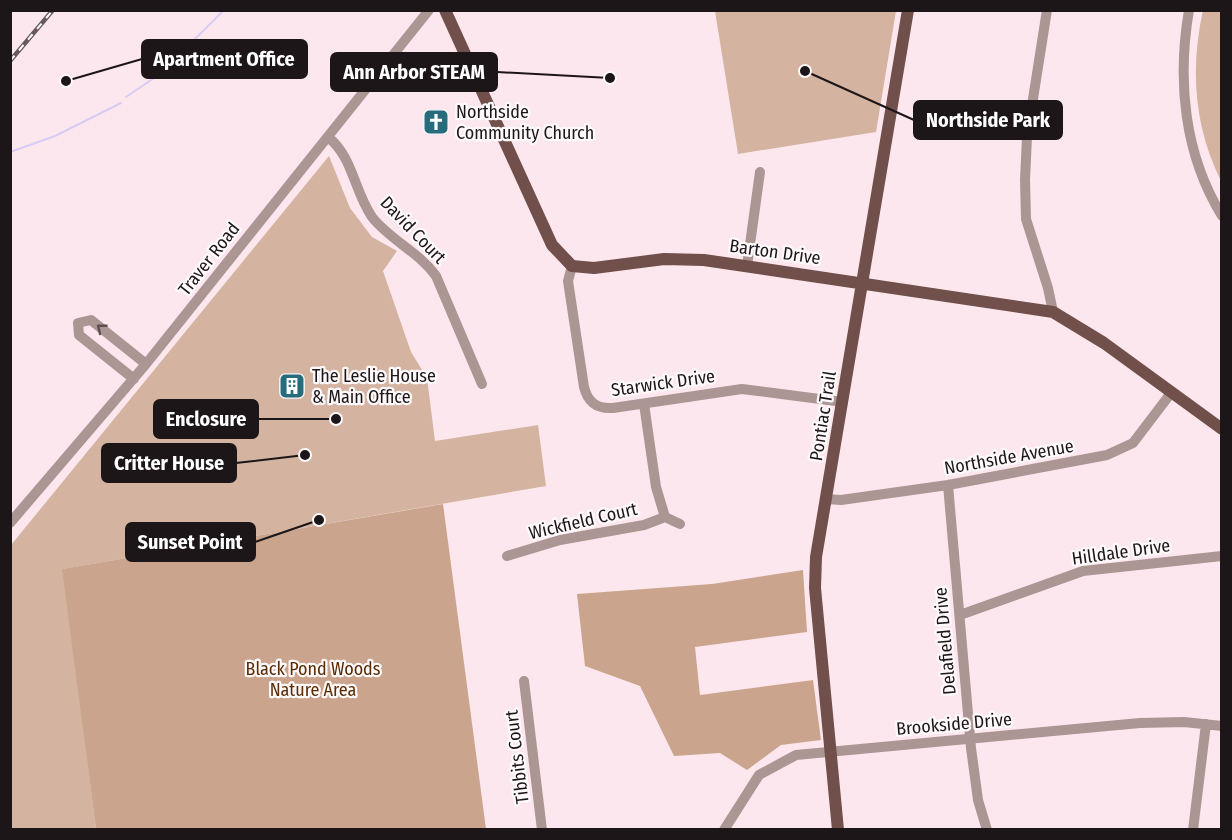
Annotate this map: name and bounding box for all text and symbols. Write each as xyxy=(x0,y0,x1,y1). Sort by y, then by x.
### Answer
callout: Apartment Office xyxy=(142,40,307,78)
text: Apartment Office xyxy=(152,47,295,71)
callout: Ann Arbor STEAM xyxy=(331,53,497,91)
text: Ann Arbor STEAM xyxy=(342,60,485,84)
place label: Northside Community Church xyxy=(456,101,594,144)
callout: Northside Park xyxy=(914,101,1062,139)
church icon: Northside Community Church xyxy=(421,107,451,137)
text: Northside Park xyxy=(926,108,1051,132)
street label: David Court xyxy=(376,192,451,268)
street label: Traver Road xyxy=(174,218,244,300)
street label: Barton Drive xyxy=(728,235,822,269)
one-way arrow xyxy=(97,324,108,335)
place label: The Leslie House & Main Office xyxy=(312,365,436,408)
street label: Starwick Drive xyxy=(610,365,716,401)
street label: Pontiac Trail xyxy=(805,369,841,462)
building icon: The Leslie House & Main Office xyxy=(277,371,307,401)
callout: Enclosure xyxy=(154,400,258,438)
text: Enclosure xyxy=(166,407,246,431)
street label: Northside Avenue xyxy=(943,435,1076,479)
callout: Critter House xyxy=(102,444,236,482)
text: Critter House xyxy=(114,451,224,475)
street label: Wickfield Court xyxy=(527,498,640,544)
callout: Sunset Point xyxy=(126,523,255,561)
text: Sunset Point xyxy=(138,530,243,554)
street label: Hilldale Drive xyxy=(1070,534,1172,570)
street label: Delafield Drive xyxy=(929,586,961,696)
park label: Black Pond Woods Nature Area xyxy=(246,658,381,701)
street label: Brookside Drive xyxy=(895,708,1013,740)
street label: Tibbits Court xyxy=(500,709,534,805)

